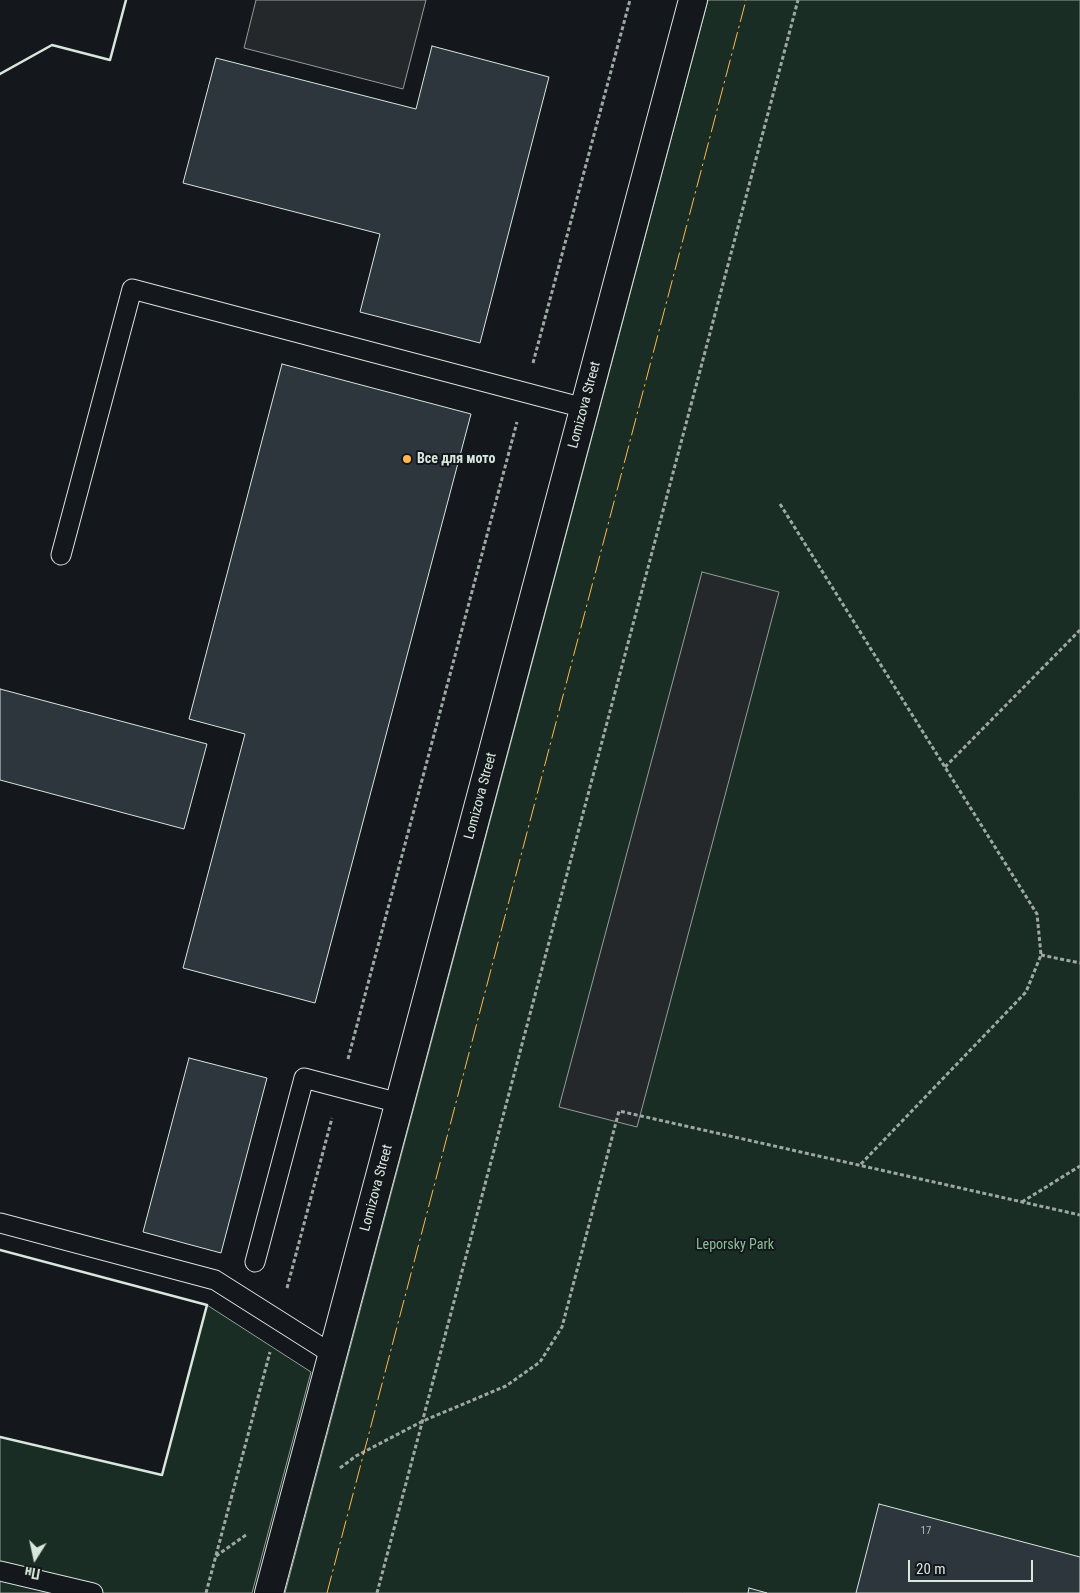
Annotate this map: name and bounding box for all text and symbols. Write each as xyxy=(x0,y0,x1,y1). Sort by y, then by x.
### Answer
street label: Lomizova Street xyxy=(565,360,605,450)
place label: Все для мото xyxy=(417,451,495,467)
marker: Все для мото xyxy=(401,453,413,465)
street label: Lomizova Street xyxy=(461,751,501,841)
street label: Lomizova Street xyxy=(357,1143,397,1233)
park label: Leporsky Park xyxy=(696,1237,774,1253)
house number: 17 xyxy=(921,1524,931,1538)
north arrow xyxy=(10,1533,60,1583)
scale bar xyxy=(910,1550,1035,1582)
text: 20 m xyxy=(916,1560,946,1578)
text: Пн xyxy=(23,1564,41,1582)

